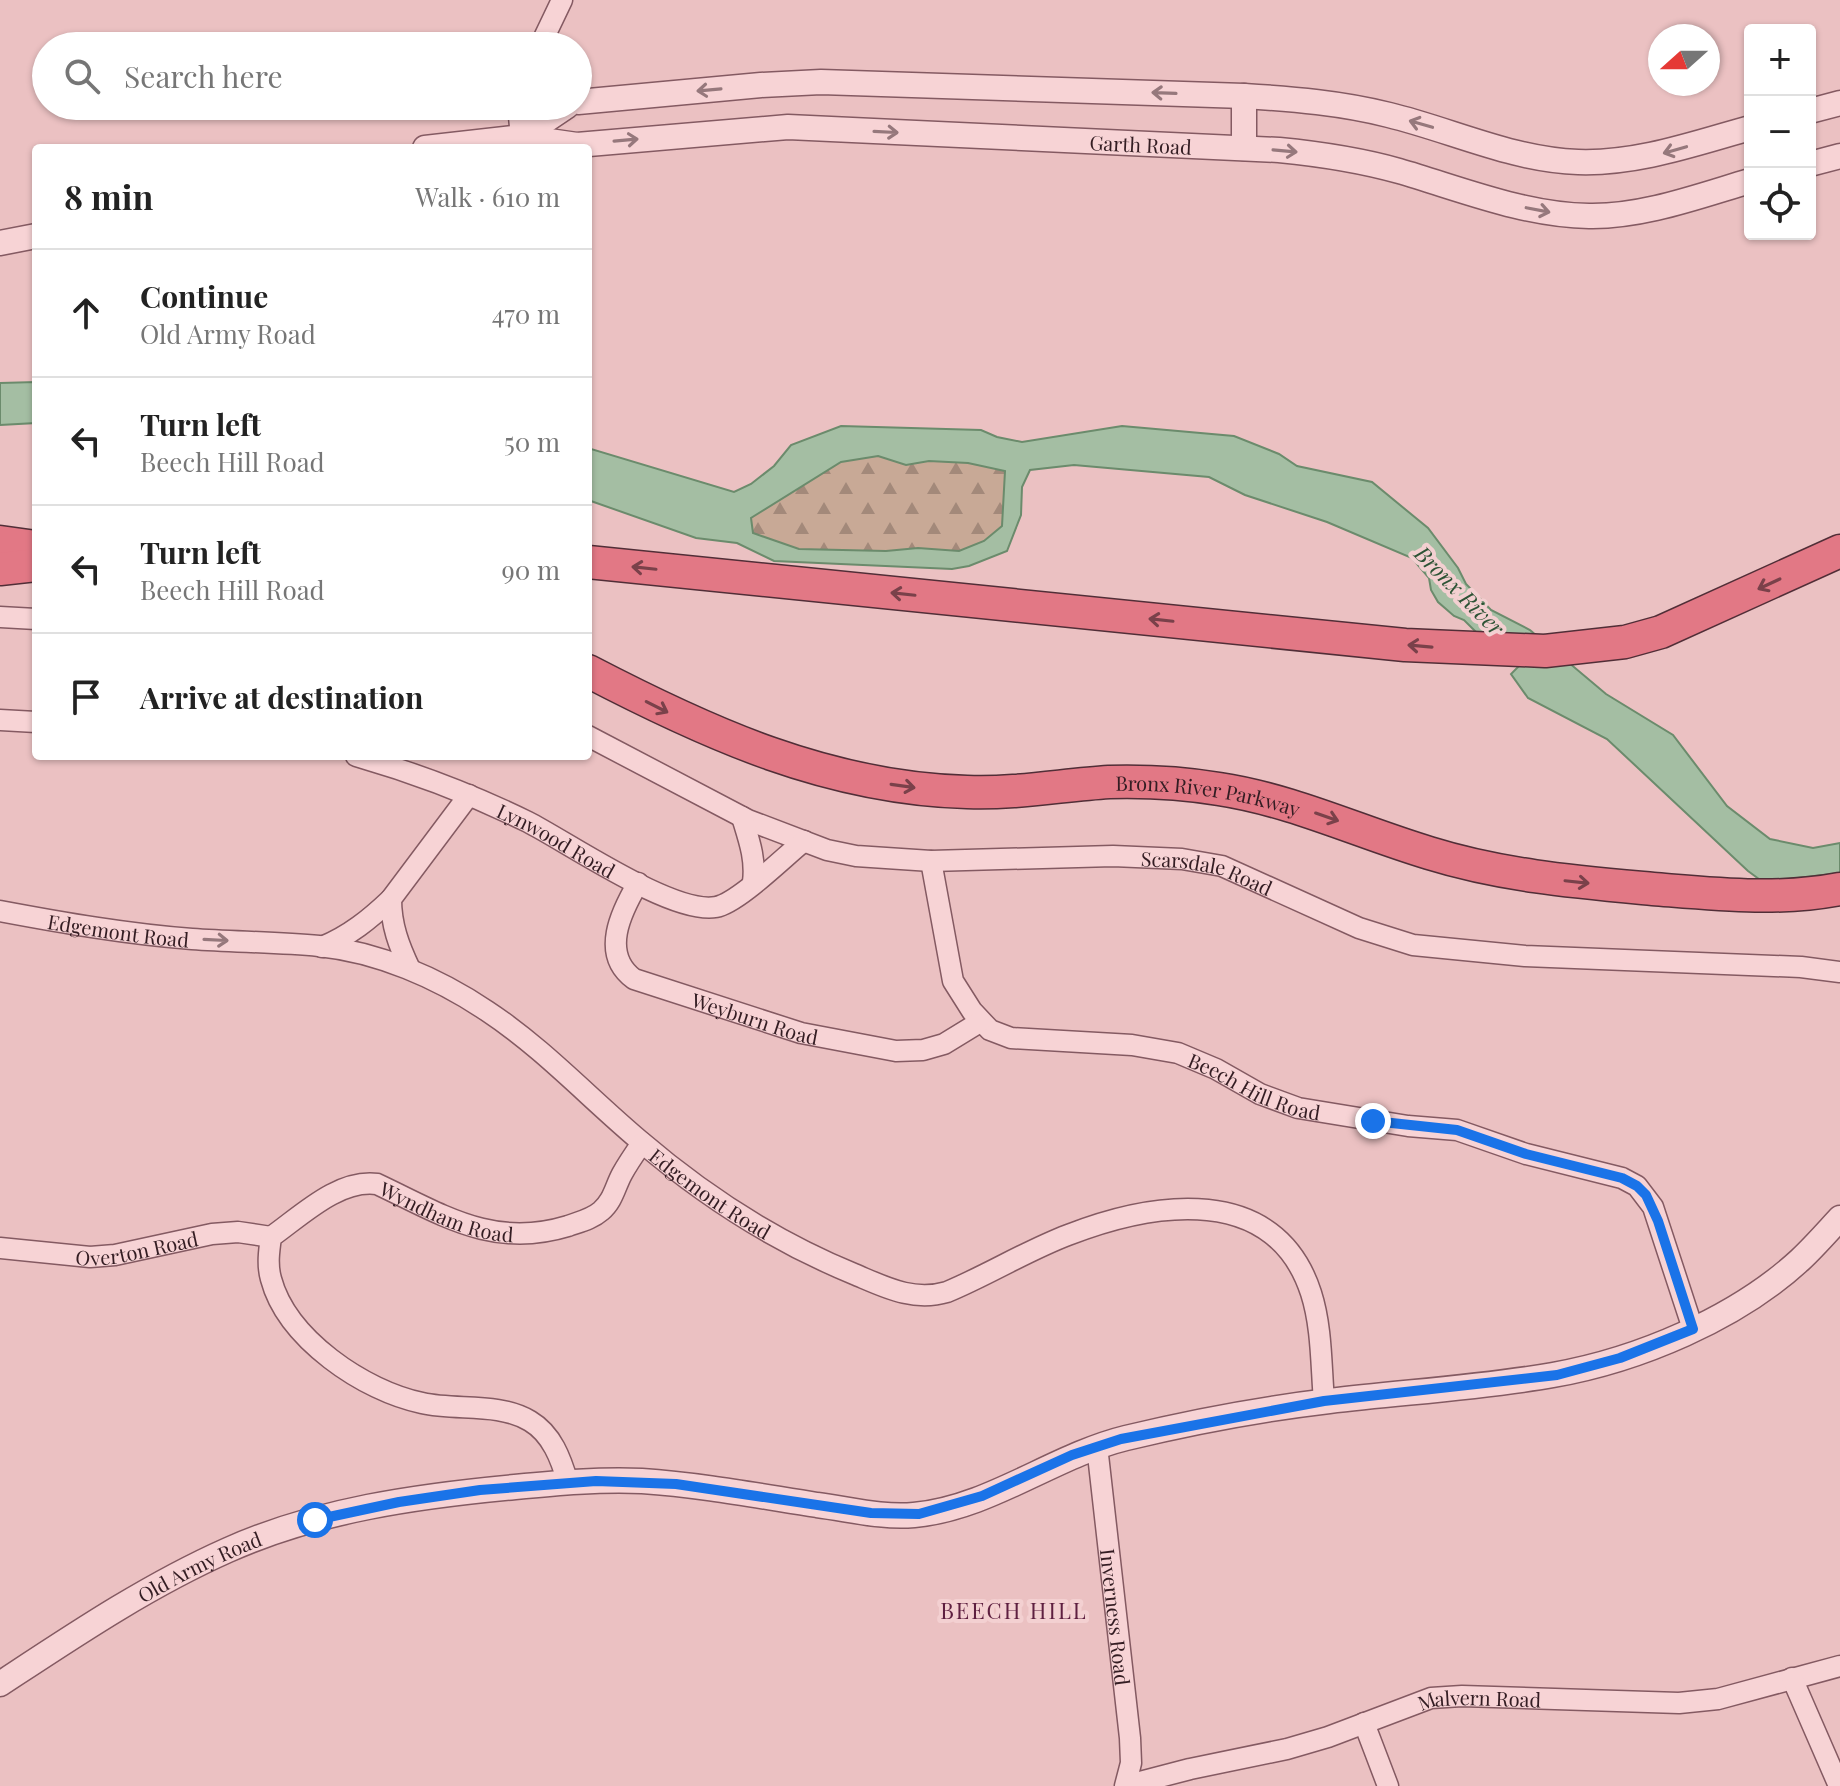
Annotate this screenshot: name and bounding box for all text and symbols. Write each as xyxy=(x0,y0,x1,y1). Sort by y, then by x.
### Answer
north arrow xyxy=(1648,24,1720,96)
map controls xyxy=(1744,24,1816,240)
button: + xyxy=(1744,24,1816,96)
search box xyxy=(32,32,592,120)
icon: search xyxy=(60,54,104,98)
text: Search here xyxy=(124,56,283,96)
one-way arrow xyxy=(696,82,722,97)
one-way arrow xyxy=(1151,86,1178,101)
button: − xyxy=(1744,96,1816,168)
one-way arrow xyxy=(1409,116,1435,131)
one-way arrow xyxy=(872,124,899,139)
street label: Garth Road xyxy=(1089,128,1193,159)
one-way arrow xyxy=(612,132,639,147)
one-way arrow xyxy=(1271,143,1298,158)
one-way arrow xyxy=(1662,143,1688,158)
button: locate xyxy=(1744,168,1816,240)
text: 8 min xyxy=(64,173,153,219)
text: Walk · 610 m xyxy=(415,179,560,214)
one-way arrow xyxy=(1524,203,1550,218)
text: Continue xyxy=(140,276,268,316)
icon: ahead xyxy=(64,291,108,335)
text: 470 m xyxy=(492,296,560,331)
text: Old Army Road xyxy=(140,316,316,351)
text: Turn left xyxy=(140,404,261,444)
icon: left xyxy=(64,419,108,463)
text: 50 m xyxy=(504,424,560,459)
text: Beech Hill Road xyxy=(140,444,325,479)
text: Turn left xyxy=(140,532,261,572)
water label: Bronx River xyxy=(1408,538,1512,642)
icon: left xyxy=(64,547,108,591)
text: 90 m xyxy=(502,552,560,587)
one-way arrow xyxy=(631,561,658,576)
text: Beech Hill Road xyxy=(140,572,325,607)
one-way arrow xyxy=(1758,577,1782,592)
one-way arrow xyxy=(890,587,917,602)
one-way arrow xyxy=(1149,613,1175,628)
one-way arrow xyxy=(1407,639,1434,654)
icon: arrive xyxy=(64,675,108,719)
text: Arrive at destination xyxy=(140,677,423,717)
one-way arrow xyxy=(644,700,668,715)
street label: Bronx River Parkway xyxy=(1115,768,1304,822)
one-way arrow xyxy=(890,779,916,794)
street label: Lynwood Road xyxy=(493,796,621,883)
one-way arrow xyxy=(1314,811,1338,825)
street label: Scarsdale Road xyxy=(1140,844,1277,901)
one-way arrow xyxy=(1563,875,1590,890)
street label: Edgemont Road xyxy=(46,906,191,952)
one-way arrow xyxy=(202,933,229,948)
street label: Weyburn Road xyxy=(688,985,821,1050)
street label: Beech Hill Road xyxy=(1185,1046,1323,1125)
route end xyxy=(1355,1103,1391,1139)
street label: Edgemont Road xyxy=(644,1141,777,1245)
street label: Wyndham Road xyxy=(375,1174,515,1247)
street label: Overton Road xyxy=(74,1224,201,1271)
route start xyxy=(297,1502,333,1538)
street label: Old Army Road xyxy=(132,1524,265,1608)
street label: Inverness Road xyxy=(1095,1547,1138,1687)
district label: BEECH HILL xyxy=(940,1595,1088,1625)
street label: Malvern Road xyxy=(1413,1682,1542,1716)

